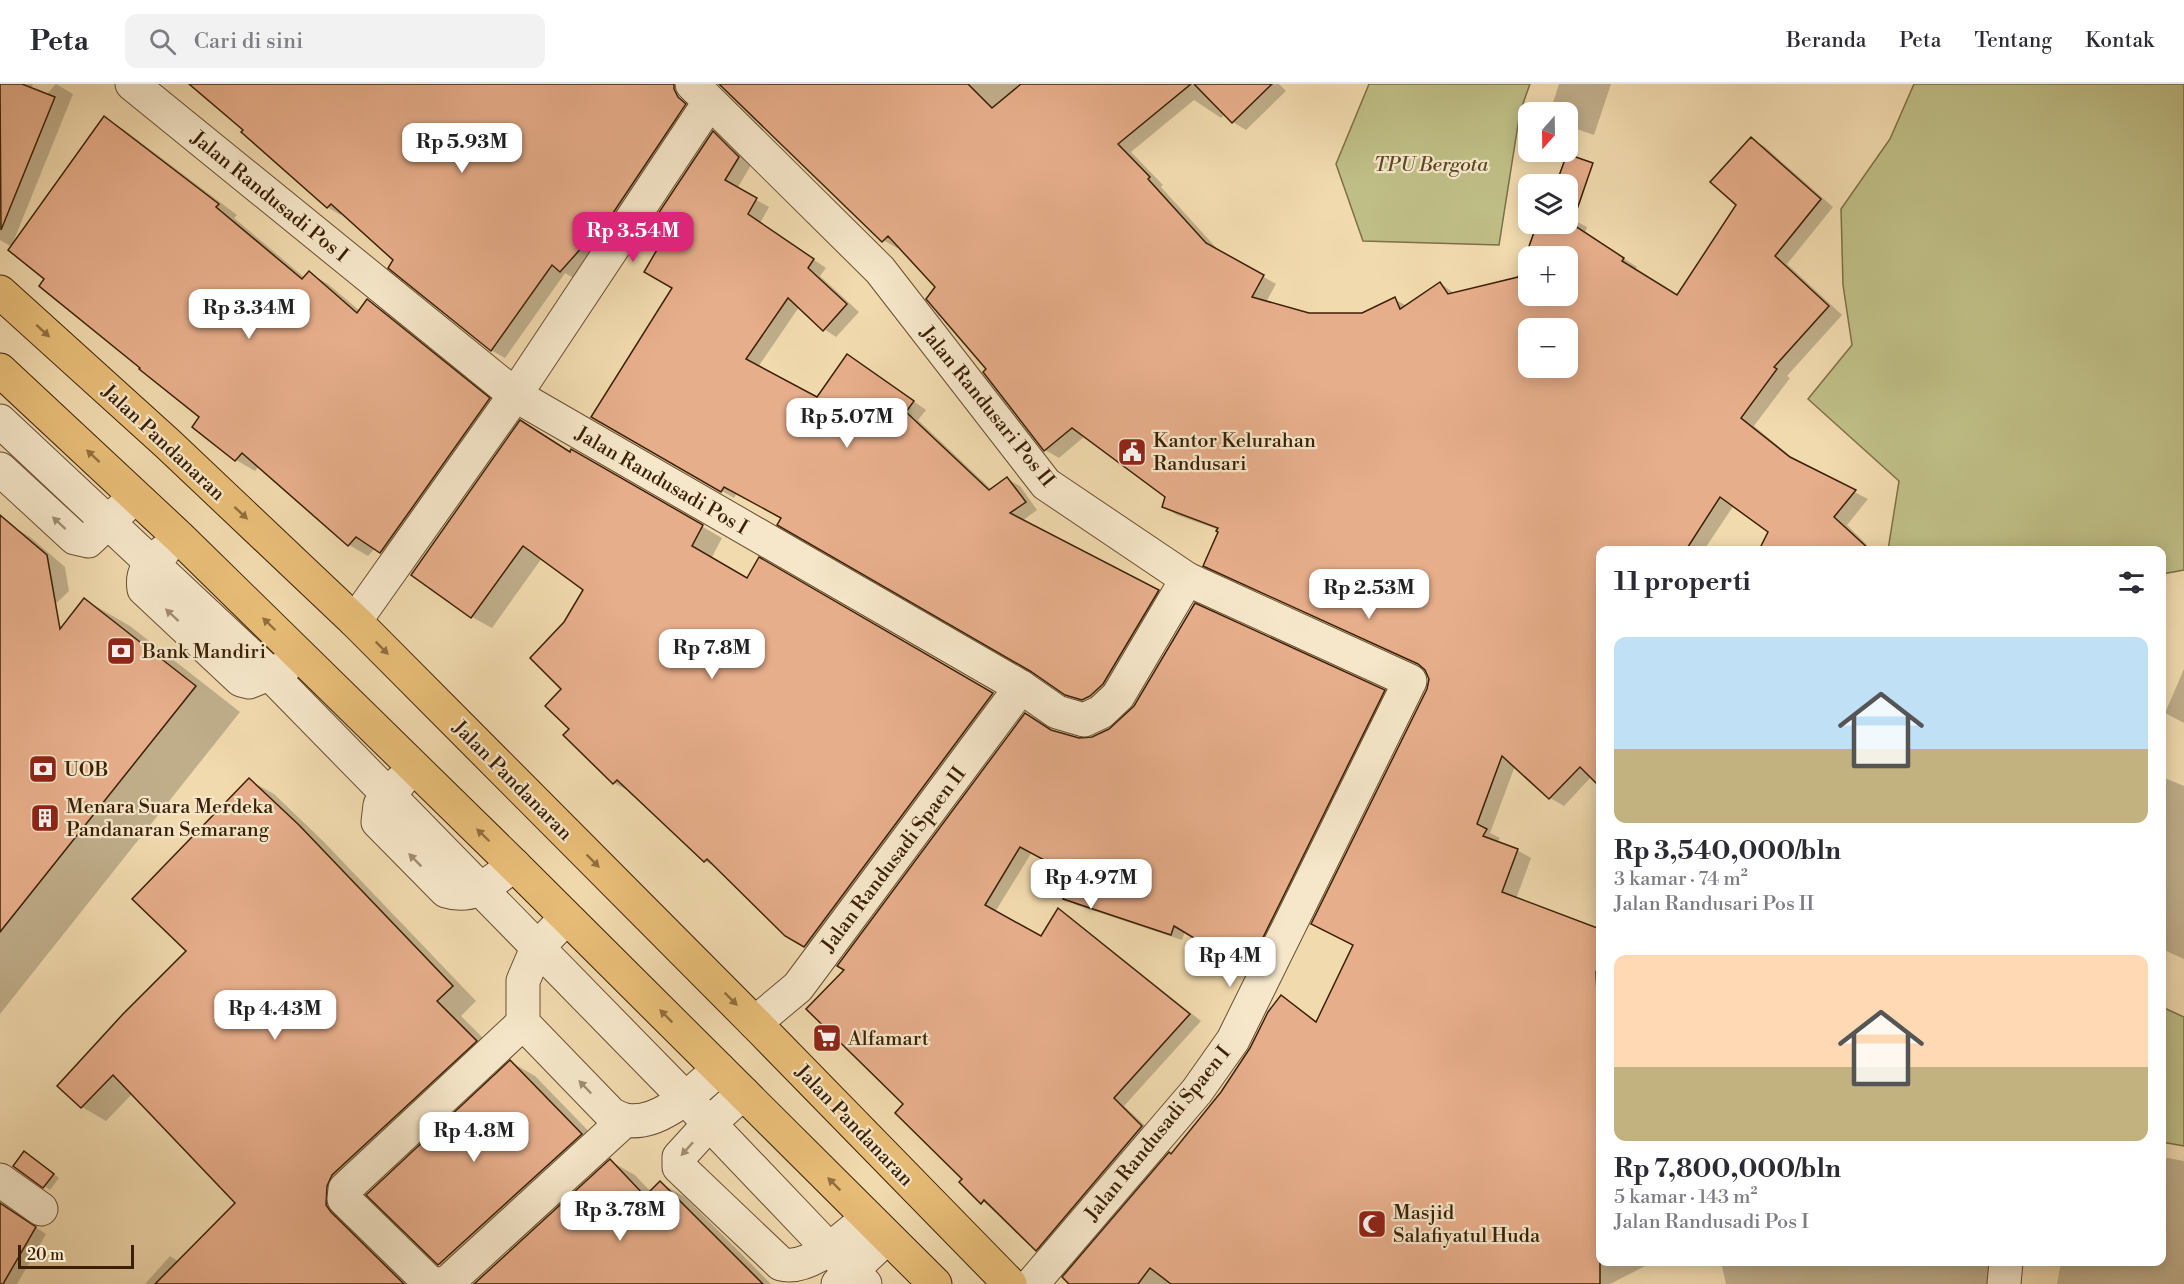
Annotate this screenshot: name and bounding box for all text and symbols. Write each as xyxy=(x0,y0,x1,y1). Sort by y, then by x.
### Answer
search box xyxy=(125,14,545,68)
text: Peta xyxy=(30,24,89,59)
icon: search xyxy=(146,25,179,58)
text: Cari di sini xyxy=(194,28,303,55)
text: Beranda xyxy=(1786,28,1866,54)
text: Peta xyxy=(1899,28,1941,54)
text: Tentang xyxy=(1974,28,2052,54)
text: Kontak xyxy=(2085,28,2154,54)
north arrow xyxy=(1518,102,1578,162)
map controls xyxy=(1518,102,1578,378)
pin: Rp 5.93M xyxy=(400,123,524,174)
street label: Jalan Randusadi Pos I xyxy=(185,126,353,268)
text: Rp 5.93M xyxy=(416,130,508,155)
park label: TPU Bergota xyxy=(1374,153,1489,178)
button: layers xyxy=(1518,174,1578,234)
pin: Rp 3.54M xyxy=(571,212,695,263)
text: Rp 3.54M xyxy=(587,219,679,244)
button: + xyxy=(1518,246,1578,306)
pin: Rp 3.34M xyxy=(187,289,311,340)
text: Rp 3.34M xyxy=(203,296,295,321)
button: − xyxy=(1518,318,1578,378)
street label: Jalan Randusari Pos II xyxy=(914,321,1060,493)
one-way arrow xyxy=(35,324,50,337)
street label: Jalan Pandanaran xyxy=(95,379,230,507)
pin: Rp 5.07M xyxy=(785,398,909,449)
text: Rp 5.07M xyxy=(800,405,894,430)
street label: Jalan Randusadi Pos I xyxy=(570,421,752,541)
place label: Kantor Kelurahan Randusari xyxy=(1153,429,1316,477)
public building icon: Kantor Kelurahan Randusari xyxy=(1116,436,1148,468)
one-way arrow xyxy=(86,449,101,463)
one-way arrow xyxy=(233,506,248,520)
one-way arrow xyxy=(52,517,67,530)
text: 11 properti xyxy=(1614,566,1750,598)
icon: filters xyxy=(2115,566,2148,599)
pin: Rp 2.53M xyxy=(1307,569,1431,620)
text: Rp 2.53M xyxy=(1323,576,1415,601)
one-way arrow xyxy=(164,608,179,622)
one-way arrow xyxy=(262,618,276,632)
pin: Rp 7.8M xyxy=(657,629,767,680)
bank icon: Bank Mandiri xyxy=(105,635,137,667)
text: Rp 7.8M xyxy=(673,636,751,661)
place label: Bank Mandiri xyxy=(141,640,266,665)
one-way arrow xyxy=(374,640,388,654)
icon: home xyxy=(1827,676,1935,784)
street label: Jalan Pandanaran xyxy=(446,715,577,846)
bank icon: UOB xyxy=(27,753,59,785)
place label: UOB xyxy=(64,758,108,783)
street label: Jalan Randusadi Spaen II xyxy=(816,762,972,958)
place label: Menara Suara Merdeka Pandanaran Semarang xyxy=(66,795,274,843)
building icon: Menara Suara Merdeka Pandanaran Semarang xyxy=(29,802,61,834)
one-way arrow xyxy=(476,828,490,842)
text: Rp 3,540,000/bln xyxy=(1614,835,1841,867)
one-way arrow xyxy=(408,852,422,867)
one-way arrow xyxy=(586,853,600,867)
pin: Rp 4.97M xyxy=(1029,859,1153,910)
text: Rp 4.97M xyxy=(1045,866,1137,891)
text: 3 kamar · 74 m² xyxy=(1614,867,1748,892)
text: Jalan Randusari Pos II xyxy=(1614,892,1814,917)
pin: Rp 4M xyxy=(1188,937,1272,988)
text: Rp 4M xyxy=(1199,944,1261,969)
pin: Rp 4.43M xyxy=(213,990,337,1041)
one-way arrow xyxy=(723,991,737,1005)
icon: home xyxy=(1827,994,1935,1102)
text: Rp 4.43M xyxy=(228,997,322,1022)
one-way arrow xyxy=(659,1010,673,1024)
supermarket icon: Alfamart xyxy=(811,1022,843,1054)
place label: Alfamart xyxy=(847,1027,929,1052)
street label: Jalan Randusadi Spaen I xyxy=(1079,1041,1237,1227)
street label: Jalan Pandanaran xyxy=(789,1059,918,1192)
one-way arrow xyxy=(578,1081,592,1095)
pin: Rp 4.8M xyxy=(419,1112,529,1163)
text: Rp 4.8M xyxy=(434,1119,514,1144)
one-way arrow xyxy=(681,1141,694,1156)
text: Rp 7,800,000/bln xyxy=(1614,1153,1841,1185)
one-way arrow xyxy=(827,1177,841,1191)
text: 5 kamar · 143 m² xyxy=(1614,1185,1758,1210)
pin: Rp 3.78M xyxy=(558,1191,682,1242)
text: Rp 3.78M xyxy=(575,1198,665,1223)
place label: Masjid Salafiyatul Huda xyxy=(1393,1201,1541,1249)
mosque icon: Masjid Salafiyatul Huda xyxy=(1356,1208,1388,1240)
text: Jalan Randusadi Pos I xyxy=(1614,1210,1809,1235)
scale bar xyxy=(18,1242,134,1270)
text: 20 m xyxy=(27,1245,64,1265)

